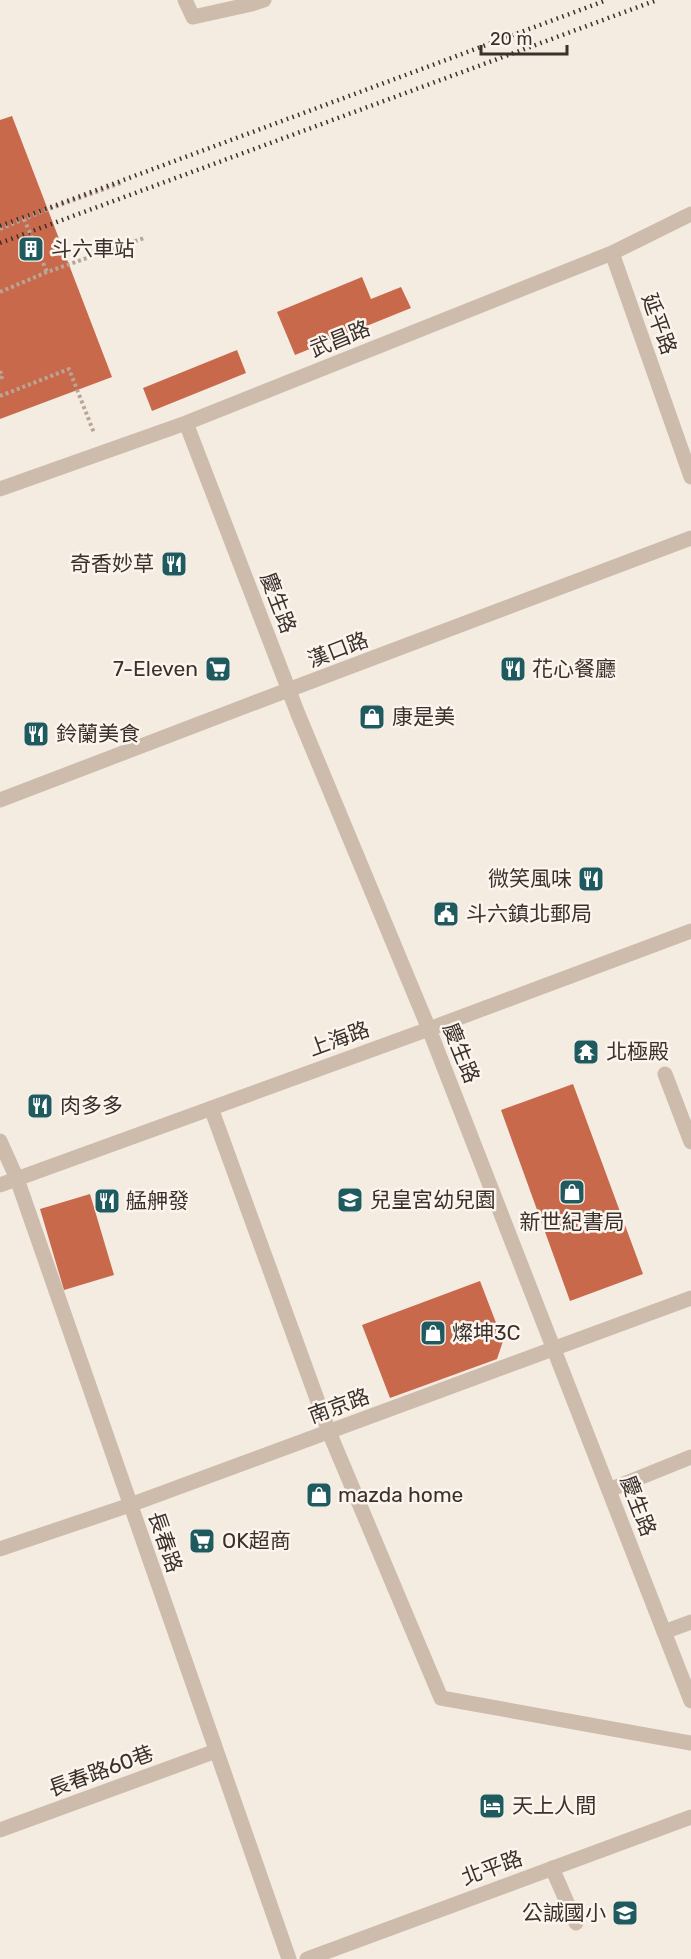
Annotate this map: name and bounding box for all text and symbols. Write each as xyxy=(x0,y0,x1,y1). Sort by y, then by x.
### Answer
scale bar xyxy=(481,18,566,56)
text: 20 m xyxy=(490,28,532,50)
building icon: 斗六車站 xyxy=(16,234,46,264)
place label: 斗六車站 xyxy=(51,236,135,261)
street label: 延平路 xyxy=(637,290,682,358)
street label: 武昌路 xyxy=(306,315,374,362)
restaurant icon: 奇香妙草 xyxy=(159,549,189,579)
place label: 奇香妙草 xyxy=(70,551,154,576)
street label: 慶生路 xyxy=(256,569,301,637)
street label: 漢口路 xyxy=(304,627,372,672)
supermarket icon: 7-Eleven xyxy=(203,654,233,684)
restaurant icon: 花心餐廳 xyxy=(498,654,528,684)
place label: 7-Eleven xyxy=(113,656,198,681)
place label: 花心餐廳 xyxy=(532,656,616,681)
shop icon: 康是美 xyxy=(357,702,387,732)
place label: 康是美 xyxy=(392,704,455,729)
restaurant icon: 鈴蘭美食 xyxy=(21,719,51,749)
place label: 鈴蘭美食 xyxy=(56,721,140,746)
restaurant icon: 微笑風味 xyxy=(576,864,606,894)
place label: 微笑風味 xyxy=(488,866,572,891)
public building icon: 斗六鎮北郵局 xyxy=(431,899,461,929)
place label: 斗六鎮北郵局 xyxy=(466,901,592,926)
street label: 上海路 xyxy=(305,1016,373,1061)
street label: 慶生路 xyxy=(438,1019,485,1087)
temple icon: 北極殿 xyxy=(571,1037,601,1067)
place label: 北極殿 xyxy=(606,1039,669,1064)
restaurant icon: 肉多多 xyxy=(25,1091,55,1121)
place label: 肉多多 xyxy=(60,1093,123,1118)
shop icon: 新世紀書局 xyxy=(557,1177,587,1207)
school or university icon: 兒皇宮幼兒園 xyxy=(335,1185,365,1215)
restaurant icon: 艋舺發 xyxy=(92,1186,122,1216)
place label: 兒皇宮幼兒園 xyxy=(370,1187,496,1212)
place label: 艋舺發 xyxy=(126,1188,189,1213)
place label: 新世紀書局 xyxy=(520,1209,625,1234)
shop icon: 燦坤3C xyxy=(418,1318,448,1348)
place label: 燦坤3C xyxy=(452,1320,521,1345)
street label: 南京路 xyxy=(305,1383,373,1428)
street label: 慶生路 xyxy=(616,1472,661,1540)
shop icon: mazda home xyxy=(304,1480,334,1510)
place label: mazda home xyxy=(338,1482,463,1507)
street label: 長春路 xyxy=(143,1508,188,1576)
supermarket icon: OK超商 xyxy=(187,1526,217,1556)
place label: OK超商 xyxy=(222,1528,291,1553)
street label: 長春路60巷 xyxy=(45,1740,157,1801)
hotel icon: 天上人間 xyxy=(477,1791,507,1821)
place label: 天上人間 xyxy=(512,1793,596,1818)
street label: 北平路 xyxy=(458,1845,526,1890)
school or university icon: 公誠國小 xyxy=(610,1898,640,1928)
place label: 公誠國小 xyxy=(522,1900,606,1925)

